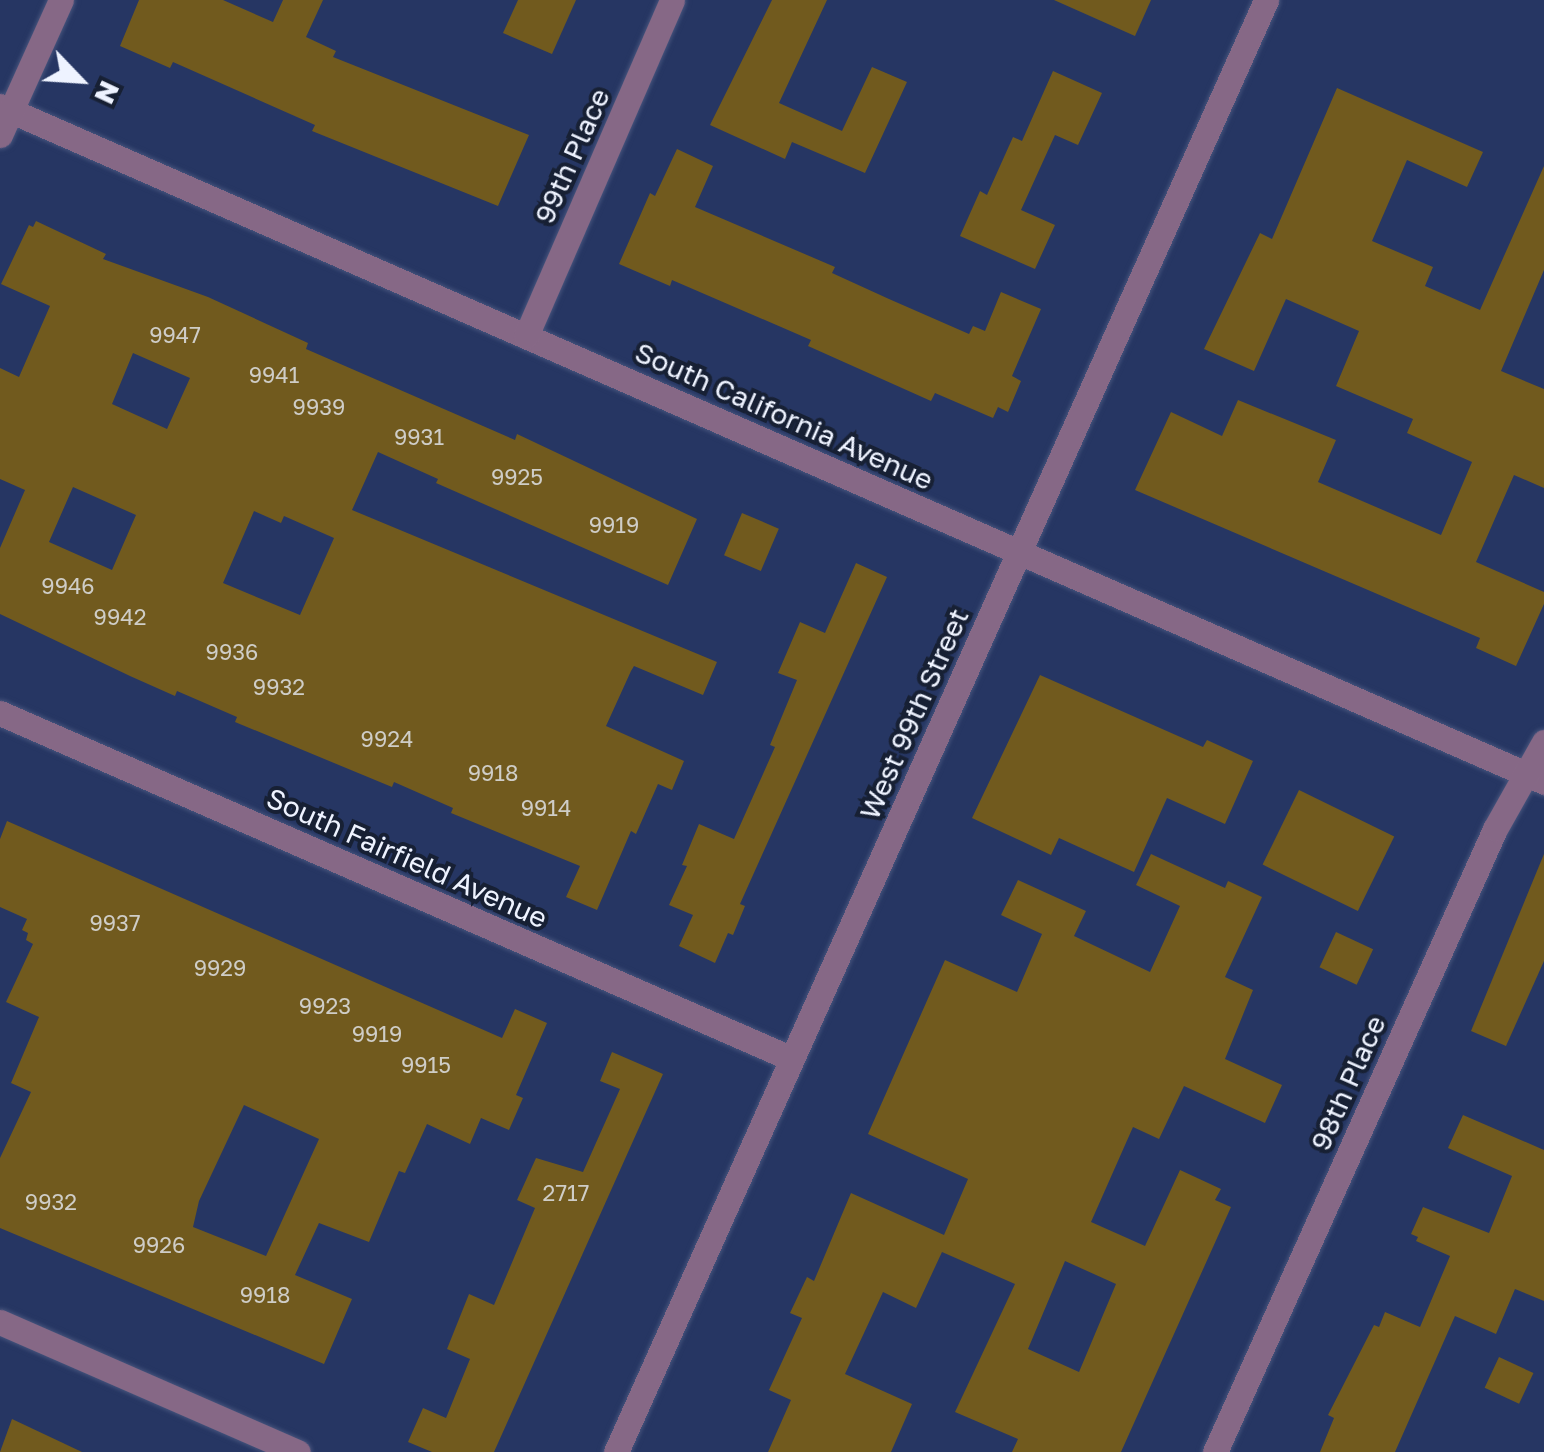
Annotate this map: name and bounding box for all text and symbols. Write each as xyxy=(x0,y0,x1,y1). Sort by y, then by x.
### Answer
north arrow xyxy=(30,30,130,130)
text: N xyxy=(88,76,127,110)
street label: 99th Place xyxy=(527,83,617,229)
house number: 9947 xyxy=(149,322,201,348)
street label: South California Avenue xyxy=(630,335,938,497)
house number: 9941 xyxy=(249,362,299,388)
house number: 9939 xyxy=(293,394,345,420)
house number: 9931 xyxy=(394,424,444,450)
house number: 9925 xyxy=(491,464,543,490)
house number: 9919 xyxy=(589,512,639,538)
house number: 9946 xyxy=(41,573,95,599)
street label: West 99th Street xyxy=(852,603,976,825)
house number: 9942 xyxy=(94,604,146,630)
house number: 9936 xyxy=(206,639,258,665)
house number: 9932 xyxy=(253,674,305,700)
house number: 9924 xyxy=(361,726,413,752)
house number: 9918 xyxy=(468,760,518,786)
street label: South Fairfield Avenue xyxy=(261,781,553,935)
house number: 9914 xyxy=(521,795,571,821)
house number: 9937 xyxy=(89,910,141,936)
house number: 9929 xyxy=(194,955,246,981)
house number: 9923 xyxy=(299,993,351,1019)
street label: 98th Place xyxy=(1303,1010,1393,1156)
house number: 9919 xyxy=(352,1021,402,1047)
house number: 9915 xyxy=(401,1052,451,1078)
house number: 2717 xyxy=(543,1180,589,1206)
house number: 9932 xyxy=(25,1189,77,1215)
house number: 9926 xyxy=(133,1232,185,1258)
house number: 9918 xyxy=(240,1282,290,1308)

